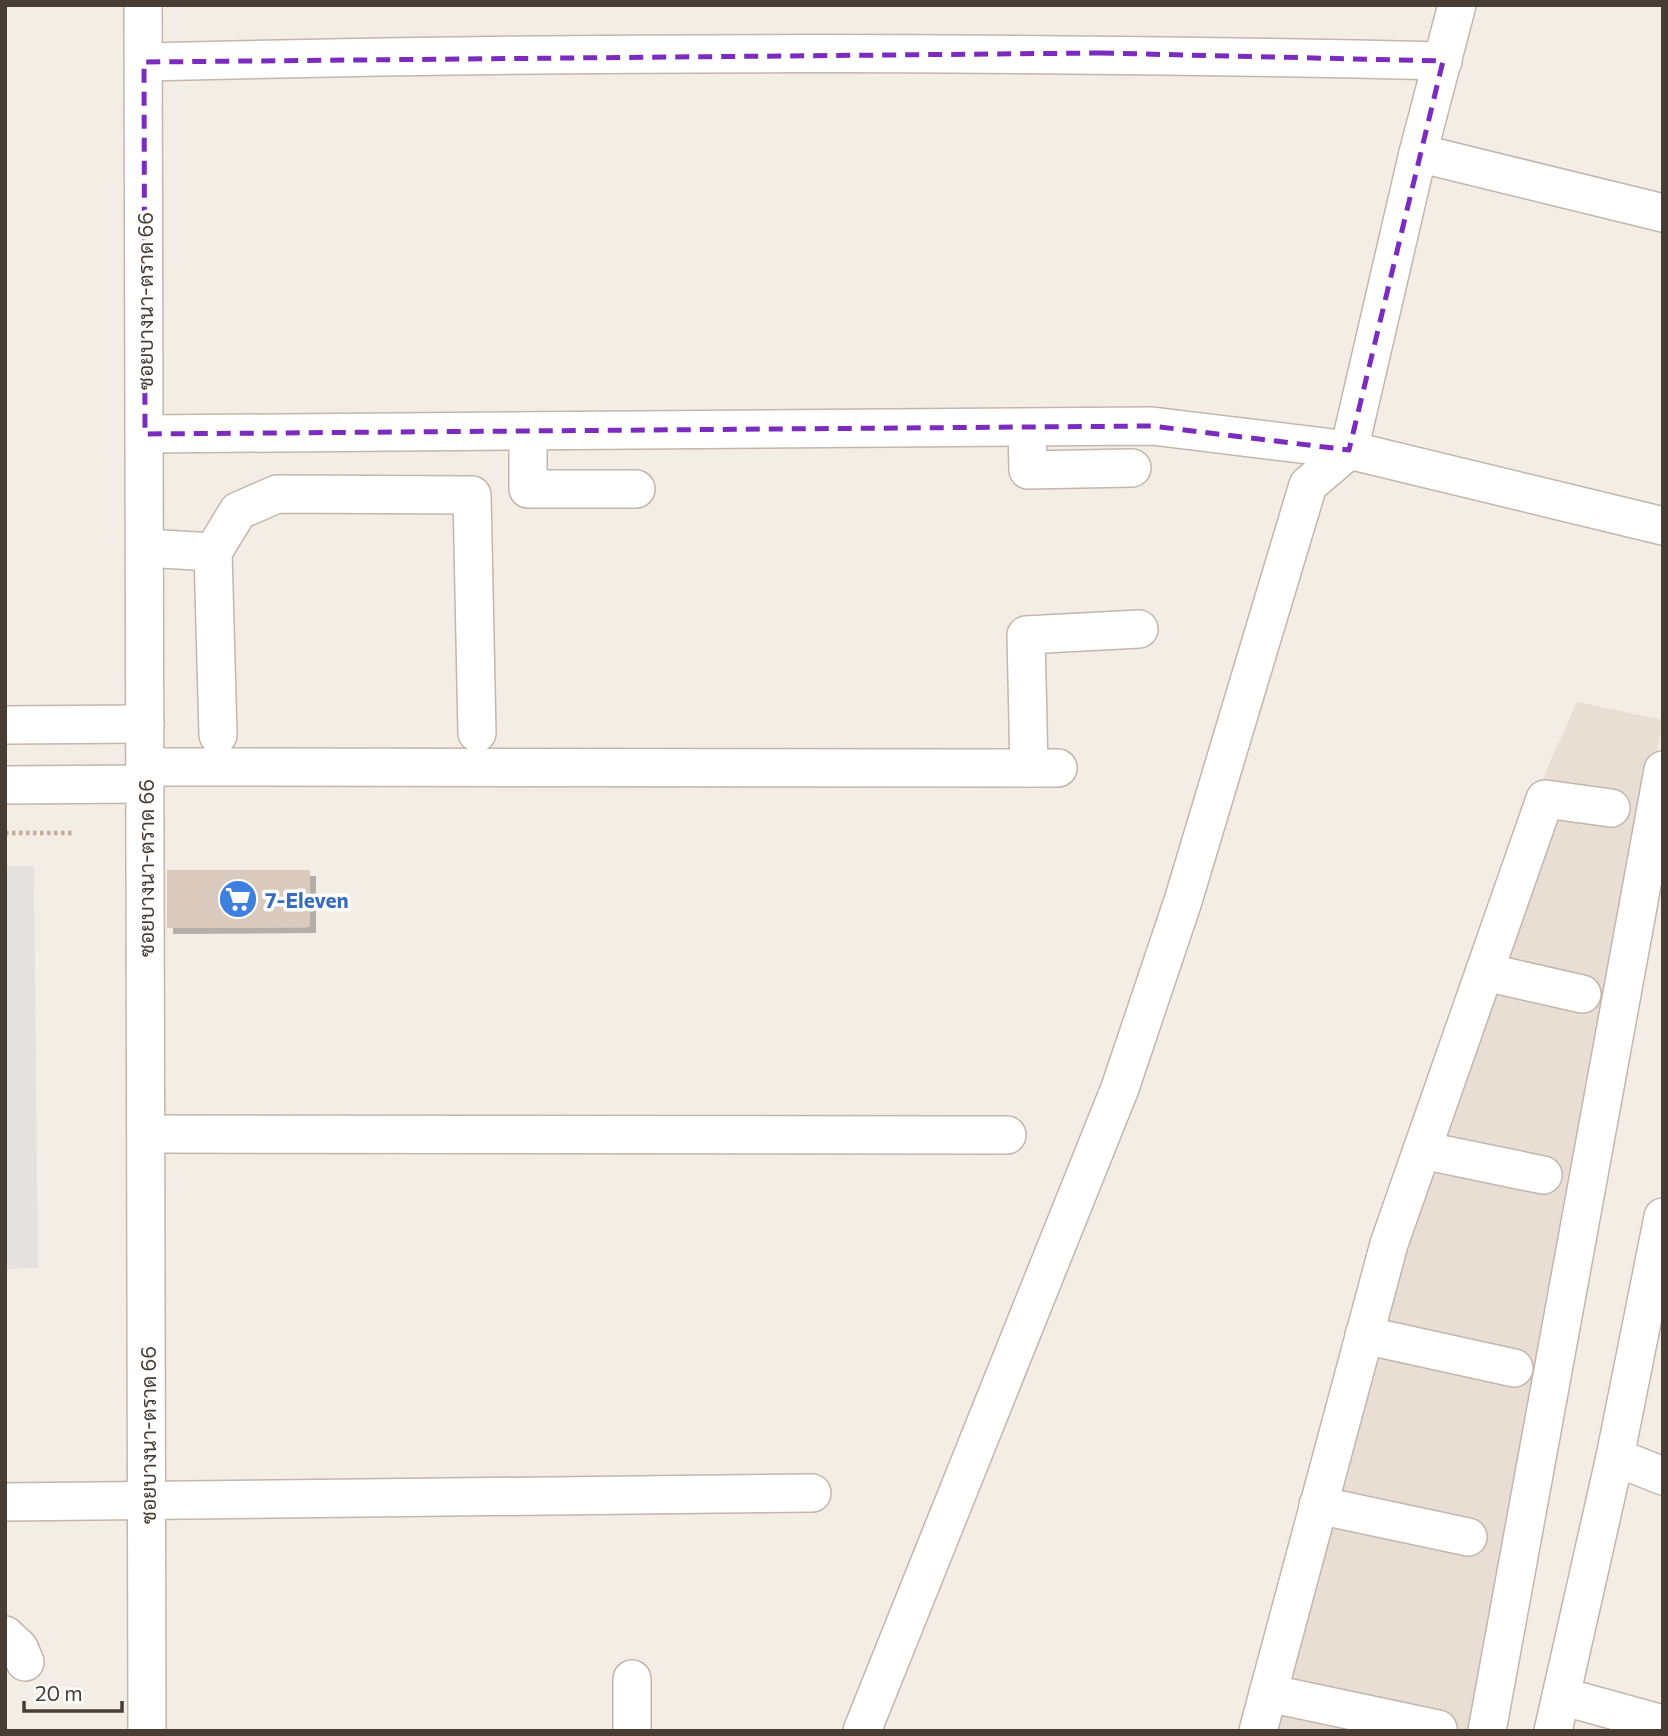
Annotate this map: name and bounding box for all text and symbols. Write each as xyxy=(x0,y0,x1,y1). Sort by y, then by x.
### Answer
street label: ซอยบางนา-ตราด 66 xyxy=(132,212,157,390)
street label: ซอยบางนา-ตราด 66 xyxy=(133,779,158,957)
supermarket icon: 7-Eleven xyxy=(217,878,259,920)
place label: 7-Eleven xyxy=(265,887,349,912)
street label: ซอยบางนา-ตราด 66 xyxy=(135,1346,160,1524)
scale bar xyxy=(24,1670,122,1714)
text: 20 m xyxy=(35,1680,83,1705)

